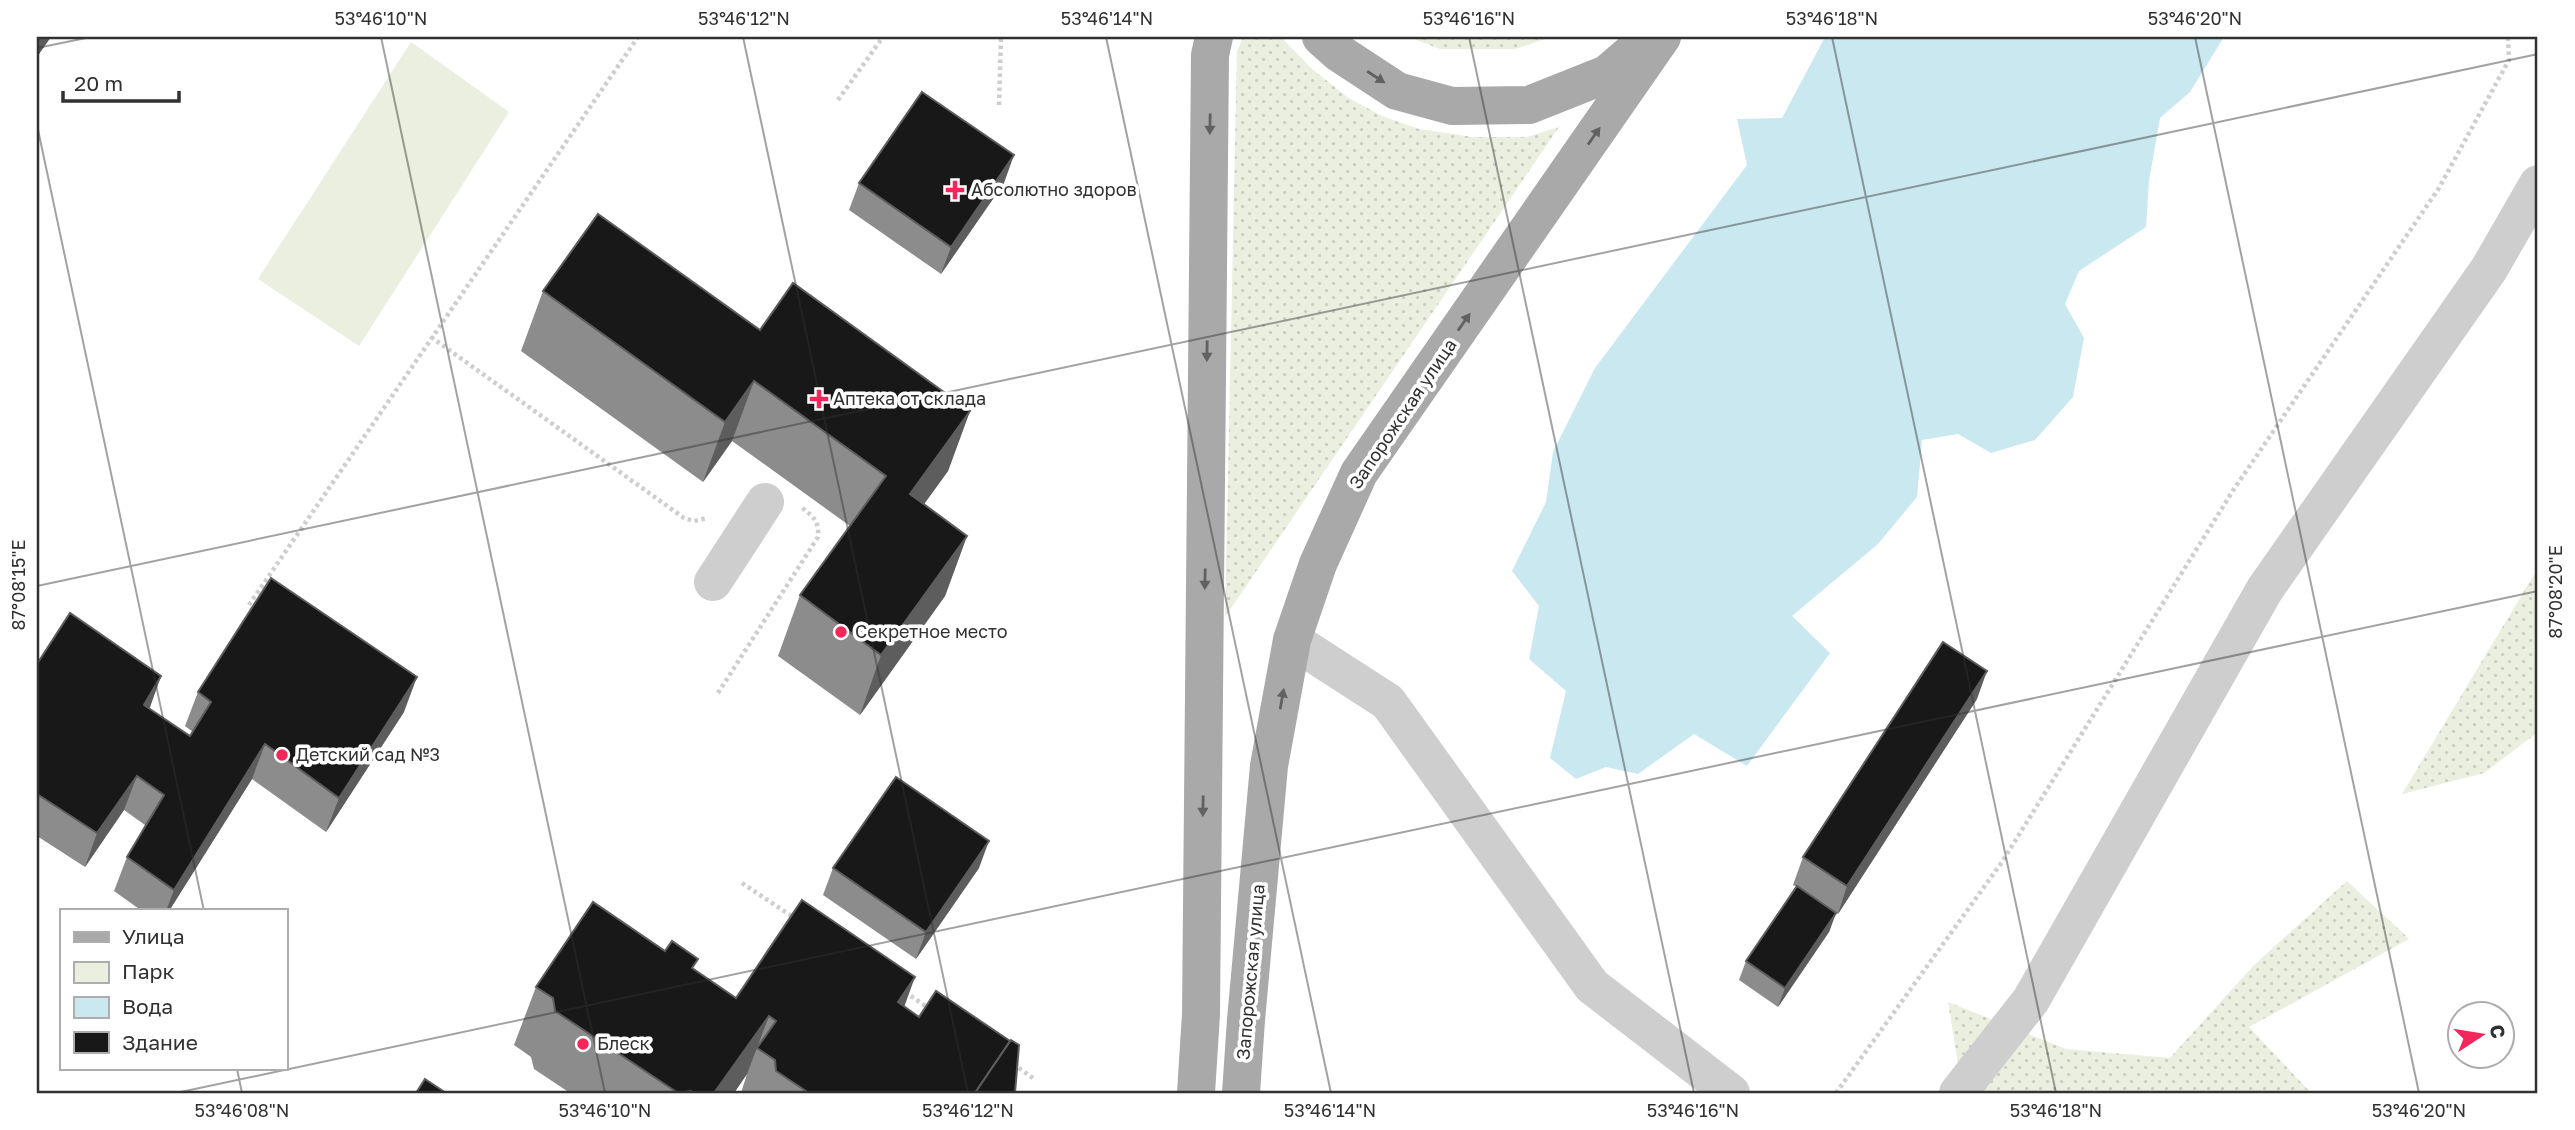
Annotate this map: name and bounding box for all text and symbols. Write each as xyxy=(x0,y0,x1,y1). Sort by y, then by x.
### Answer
text: 53°46'10"N xyxy=(335,7,427,29)
text: 53°46'12"N xyxy=(698,7,790,29)
text: 53°46'14"N xyxy=(1061,7,1153,29)
text: 53°46'16"N xyxy=(1423,7,1515,29)
text: 53°46'18"N xyxy=(1786,7,1878,29)
text: 53°46'20"N xyxy=(2148,7,2242,29)
scale bar xyxy=(63,60,178,104)
text: 20 m xyxy=(74,70,123,96)
one-way arrow xyxy=(1366,71,1386,84)
one-way arrow xyxy=(1204,113,1216,135)
one-way arrow xyxy=(1587,127,1601,145)
place label: Абсолютно здоров xyxy=(971,178,1137,200)
marker: Абсолютно здоров xyxy=(945,180,965,200)
one-way arrow xyxy=(1457,313,1471,331)
street label: Запорожская улица xyxy=(1344,334,1461,493)
one-way arrow xyxy=(1202,340,1213,362)
place label: Аптека от склада xyxy=(833,387,986,409)
marker: Аптека от склада xyxy=(811,391,827,407)
text: 87°08'15"E xyxy=(7,540,29,630)
text: 87°08'20"E xyxy=(2544,545,2566,639)
one-way arrow xyxy=(1199,568,1211,590)
place label: Секретное место xyxy=(855,620,1008,642)
marker: Секретное место xyxy=(833,624,849,640)
one-way arrow xyxy=(1276,688,1287,710)
place label: Детский сад №3 xyxy=(296,743,440,765)
marker: Детский сад №3 xyxy=(274,747,290,763)
one-way arrow xyxy=(1197,795,1209,817)
street label: Запорожская улица xyxy=(1231,883,1269,1061)
legend xyxy=(60,909,287,1070)
text: Улица xyxy=(122,923,185,949)
text: Парк xyxy=(122,958,175,984)
text: Вода xyxy=(122,993,173,1019)
north arrow xyxy=(2446,1000,2516,1070)
text: С xyxy=(2485,1022,2511,1040)
text: Здание xyxy=(122,1029,198,1055)
place label: Блеск xyxy=(597,1032,650,1054)
marker: Блеск xyxy=(575,1036,591,1052)
text: 53°46'08"N xyxy=(194,1099,290,1121)
text: 53°46'10"N xyxy=(559,1099,651,1121)
text: 53°46'12"N xyxy=(922,1099,1014,1121)
text: 53°46'14"N xyxy=(1284,1099,1376,1121)
text: 53°46'16"N xyxy=(1647,1099,1739,1121)
text: 53°46'18"N xyxy=(2010,1099,2102,1121)
text: 53°46'20"N xyxy=(2372,1099,2466,1121)

